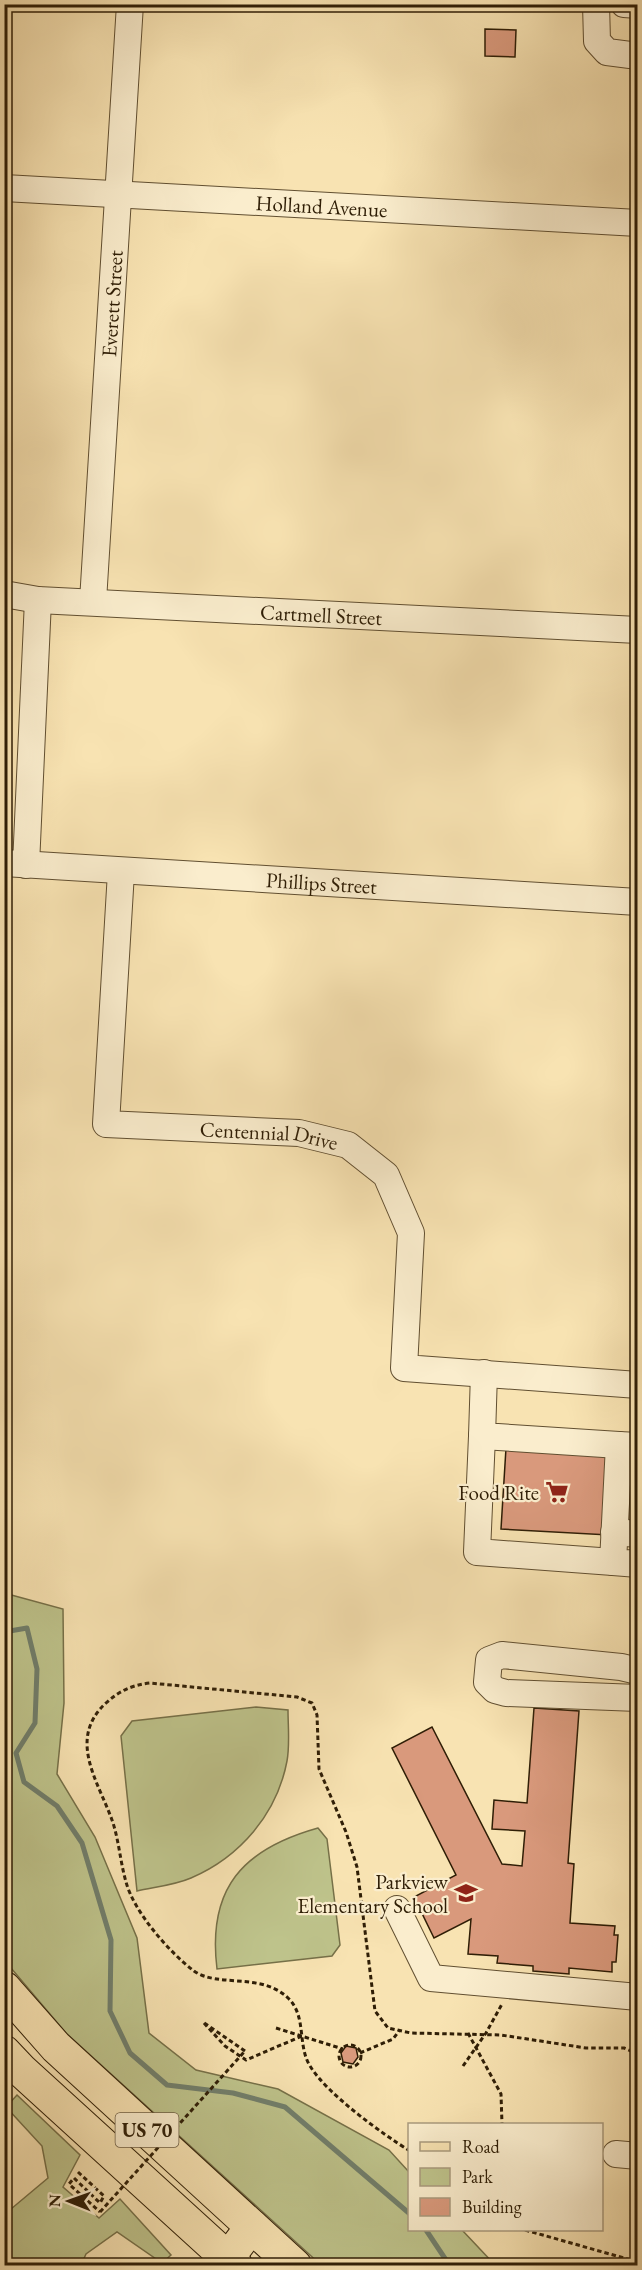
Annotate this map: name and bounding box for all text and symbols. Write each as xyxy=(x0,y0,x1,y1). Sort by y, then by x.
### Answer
street label: Holland Avenue xyxy=(255,188,388,223)
street label: Everett Street xyxy=(95,249,128,358)
street label: Cartmell Street xyxy=(260,598,383,631)
street label: Phillips Street xyxy=(265,866,378,899)
street label: Centennial Drive xyxy=(199,1115,341,1156)
place label: Food Rite xyxy=(458,1479,539,1506)
supermarket icon: Food Rite xyxy=(544,1479,570,1505)
place label: Parkview Elementary School xyxy=(297,1868,449,1919)
school or university icon: Parkview Elementary School xyxy=(453,1880,479,1906)
road number: US 70 xyxy=(116,2113,178,2147)
legend xyxy=(408,2123,603,2231)
text: Road xyxy=(462,2135,501,2158)
text: Park xyxy=(462,2165,493,2188)
north arrow xyxy=(39,2171,99,2231)
text: N xyxy=(44,2194,65,2207)
text: Building xyxy=(462,2195,522,2218)

